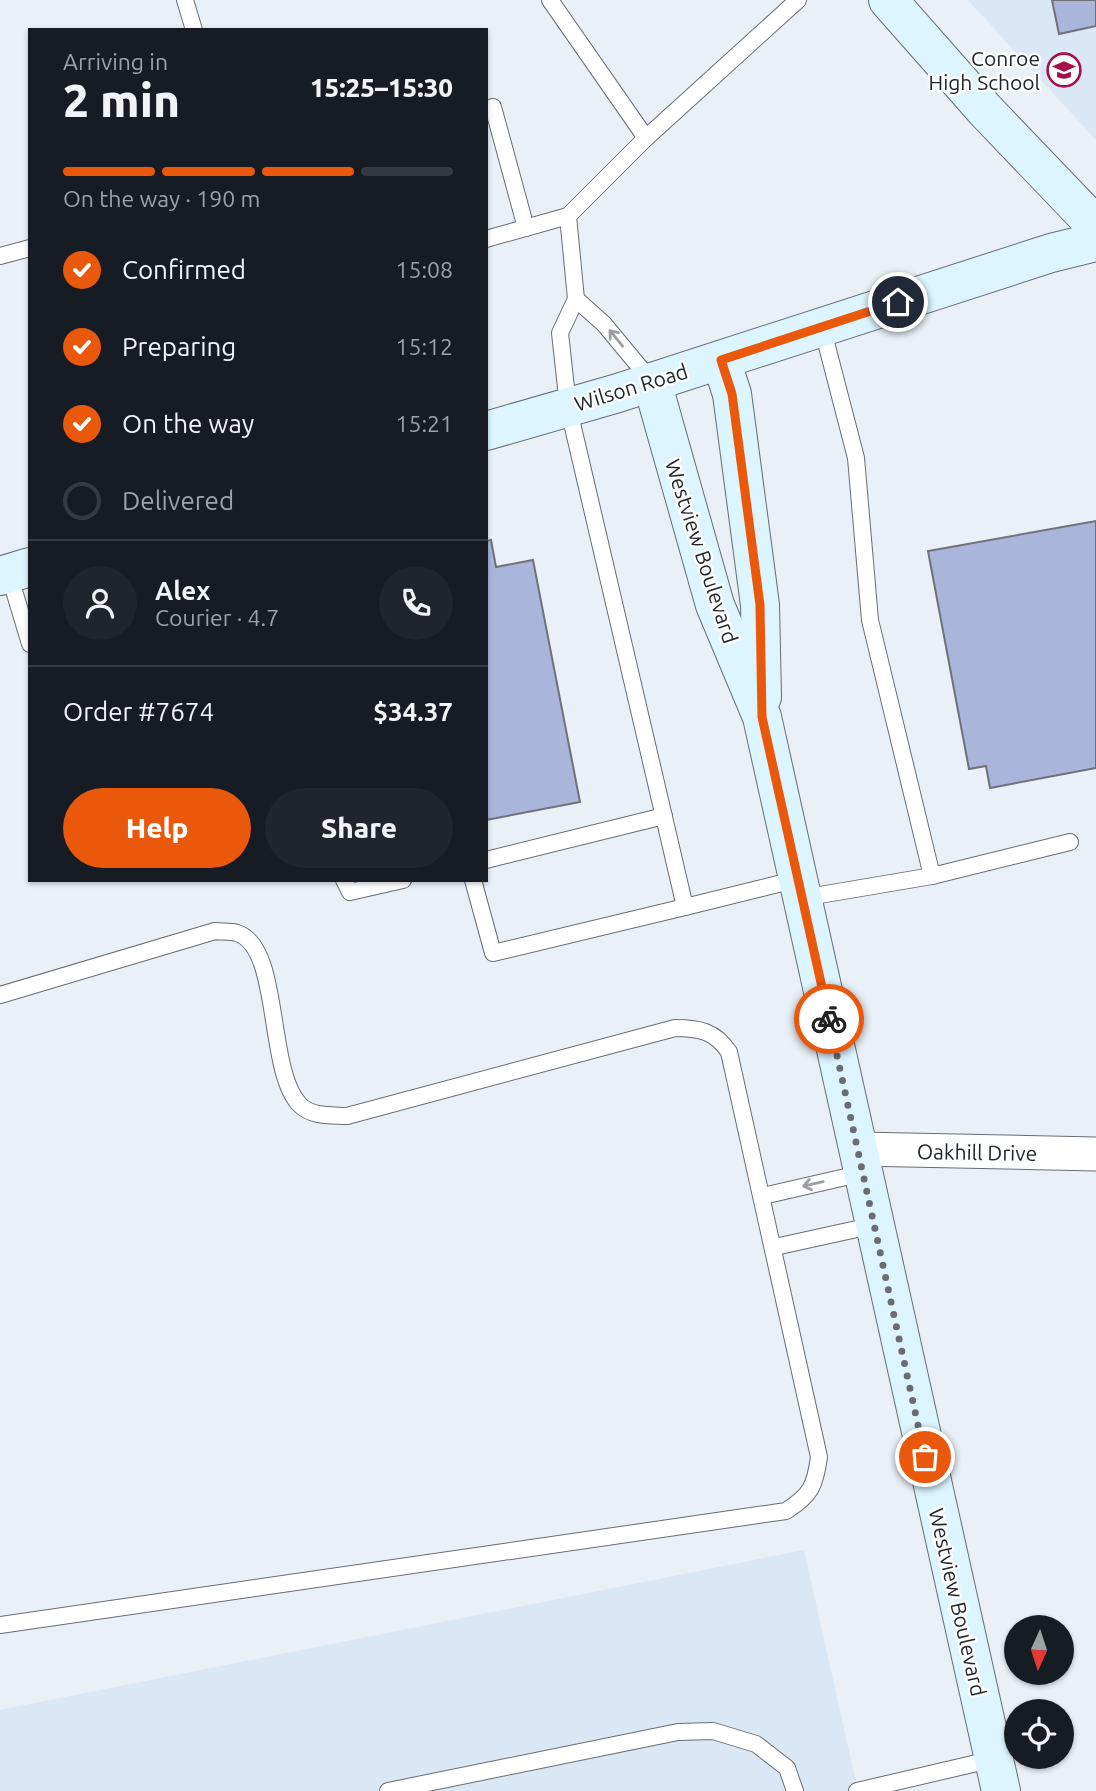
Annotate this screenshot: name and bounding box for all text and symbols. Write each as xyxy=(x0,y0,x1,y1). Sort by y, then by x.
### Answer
place label: Conroe High School xyxy=(929,46,1040,94)
text: Arriving in xyxy=(63,49,168,74)
school or university icon: Conroe High School xyxy=(1045,51,1083,89)
text: 15:25–15:30 xyxy=(310,73,453,102)
text: 2 min xyxy=(63,74,180,126)
text: On the way · 190 m xyxy=(63,186,260,211)
icon: check xyxy=(63,251,101,289)
text: Confirmed xyxy=(122,255,246,284)
text: 15:08 xyxy=(395,257,453,282)
pin xyxy=(868,272,928,332)
icon: home xyxy=(879,283,917,321)
icon: check xyxy=(63,328,101,366)
one-way arrow xyxy=(608,330,624,348)
text: Preparing xyxy=(122,332,236,361)
text: 15:12 xyxy=(395,334,453,359)
street label: Wilson Road xyxy=(572,358,690,416)
icon: check xyxy=(63,405,101,443)
text: On the way xyxy=(122,409,254,438)
text: 15:21 xyxy=(395,411,453,436)
street label: Westview Boulevard xyxy=(661,456,743,646)
text: Delivered xyxy=(122,486,234,515)
button: person xyxy=(63,566,137,640)
button: phone xyxy=(379,566,453,640)
text: Alex xyxy=(155,576,210,605)
text: Courier · 4.7 xyxy=(155,605,279,630)
text: Order #7674 xyxy=(63,697,214,726)
text: $34.37 xyxy=(373,697,453,726)
button: Help xyxy=(63,788,251,868)
button: Share xyxy=(265,788,453,868)
courier xyxy=(794,984,864,1054)
icon: bike xyxy=(810,1000,848,1038)
street label: Oakhill Drive xyxy=(917,1139,1037,1165)
one-way arrow xyxy=(802,1178,825,1192)
pin xyxy=(895,1427,955,1487)
icon: bag xyxy=(906,1438,944,1476)
street label: Westview Boulevard xyxy=(925,1506,991,1698)
north arrow xyxy=(1004,1615,1074,1685)
map controls xyxy=(1004,1615,1074,1769)
button: locate xyxy=(1004,1699,1074,1769)

